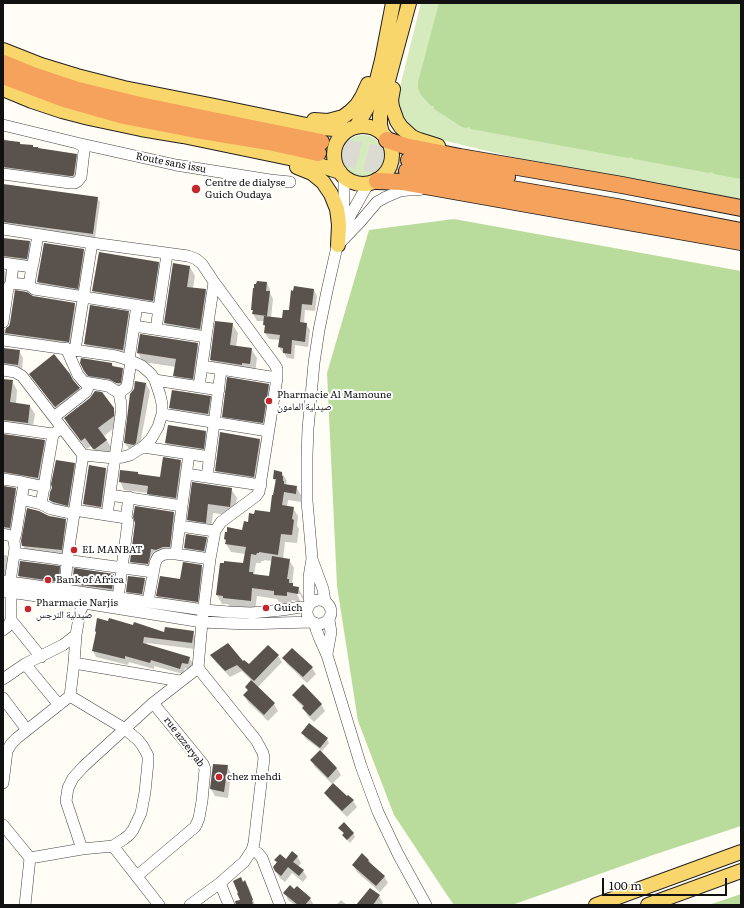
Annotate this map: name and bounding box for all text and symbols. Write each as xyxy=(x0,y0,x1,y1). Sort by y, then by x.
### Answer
street label: Route sans issu xyxy=(135,150,207,176)
place label: Centre de dialyse Guich Oudaya xyxy=(205,177,285,200)
marker: Centre de dialyse Guich Oudaya xyxy=(190,183,202,195)
place label: Pharmacie Al Mamoune صيدلية المامون xyxy=(277,389,392,412)
marker: Pharmacie Al Mamoune صيدلية المامون xyxy=(264,396,274,406)
place label: EL MANBAT xyxy=(82,544,143,556)
marker: EL MANBAT xyxy=(69,545,79,555)
place label: Bank of Africa xyxy=(56,574,124,586)
marker: Bank of Africa xyxy=(43,575,53,585)
place label: Pharmacie Narjis صيدلية النرجس xyxy=(36,597,118,620)
place label: Guich xyxy=(274,602,303,614)
marker: Guich xyxy=(261,603,271,613)
marker: Pharmacie Narjis صيدلية النرجس xyxy=(23,604,33,614)
street label: rue azzeryab xyxy=(161,714,207,770)
place label: chez mehdi xyxy=(227,771,281,783)
marker: chez mehdi xyxy=(214,772,224,782)
scale bar xyxy=(604,870,729,896)
text: 100 m xyxy=(609,876,642,894)

